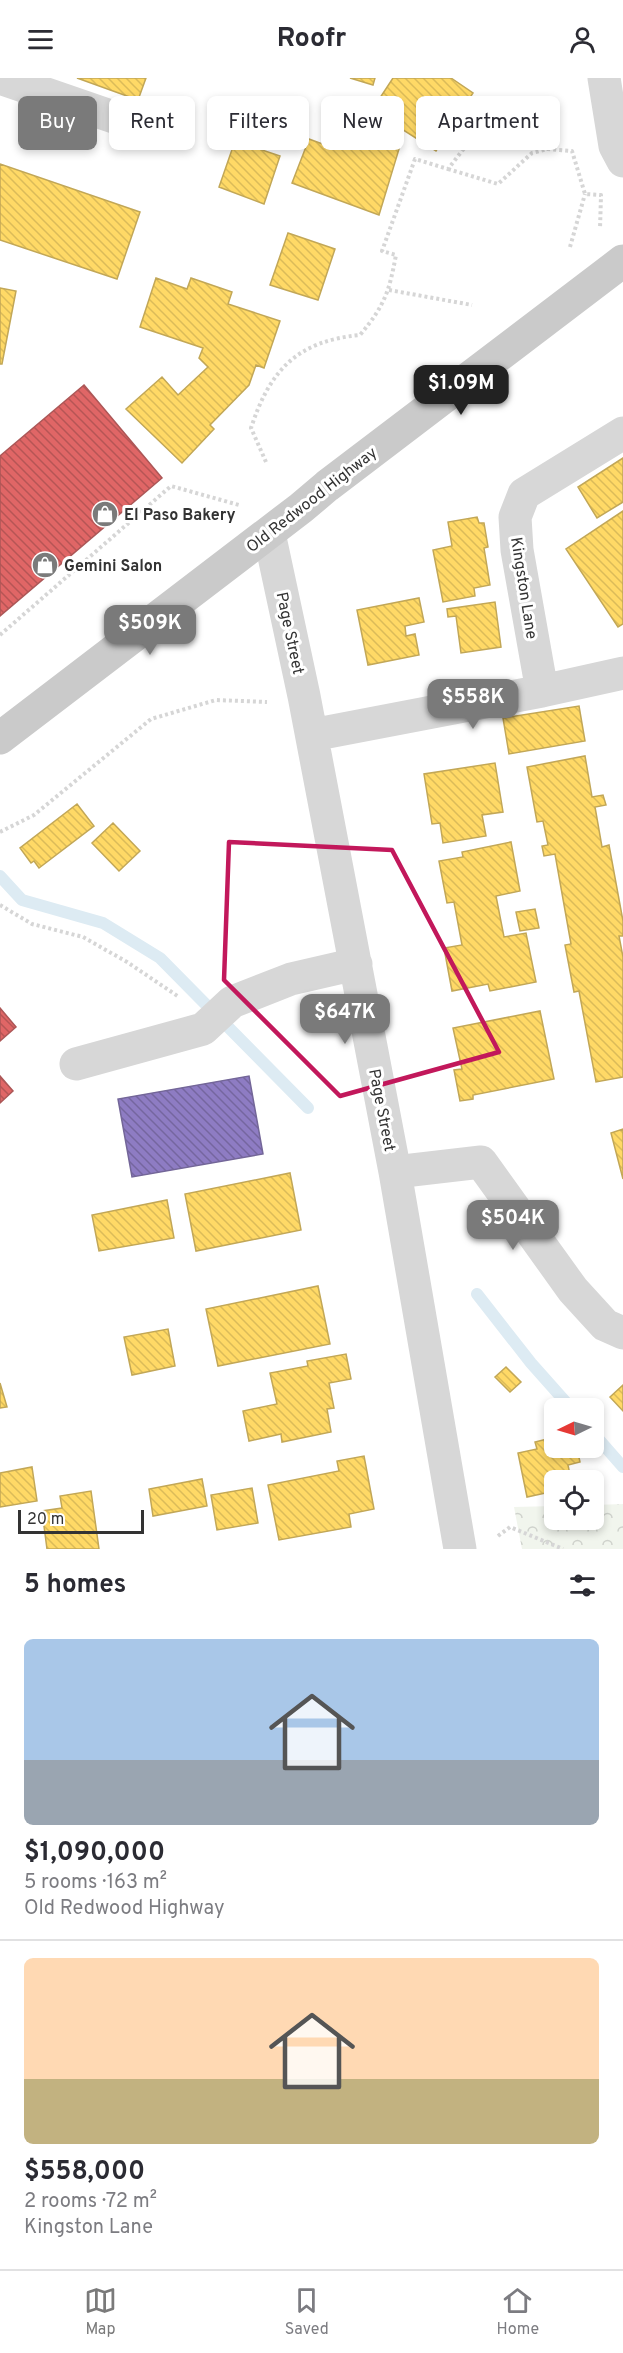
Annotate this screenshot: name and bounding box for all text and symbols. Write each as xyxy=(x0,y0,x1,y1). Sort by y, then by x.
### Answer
text: Roofr xyxy=(277,22,346,56)
icon: menu xyxy=(24,23,57,56)
icon: person xyxy=(566,23,599,56)
chip: Buy xyxy=(18,96,97,150)
chip: Rent xyxy=(109,96,195,150)
chip: Filters xyxy=(207,96,309,150)
chip: New xyxy=(321,96,404,150)
chip: Apartment xyxy=(416,96,560,150)
pin: $1.09M xyxy=(412,365,510,416)
text: $1.09M xyxy=(428,371,494,397)
street label: Old Redwood Highway xyxy=(243,443,382,558)
shop icon: El Paso Bakery xyxy=(90,499,120,529)
place label: El Paso Bakery xyxy=(124,506,236,526)
street label: Kingston Lane xyxy=(505,536,541,641)
shop icon: Gemini Salon xyxy=(30,550,60,580)
place label: Gemini Salon xyxy=(64,557,162,577)
street label: Page Street xyxy=(271,590,308,676)
pin: $509K xyxy=(108,605,192,656)
text: $509K xyxy=(118,611,182,637)
pin: $558K xyxy=(431,679,515,730)
text: $558K xyxy=(441,685,505,711)
pin: $647K xyxy=(303,994,387,1045)
text: $647K xyxy=(314,1000,376,1026)
street label: Page Street xyxy=(363,1067,399,1153)
pin: $504K xyxy=(471,1200,555,1251)
text: $504K xyxy=(481,1206,545,1232)
north arrow xyxy=(544,1398,604,1458)
map controls xyxy=(544,1398,604,1530)
button: locate xyxy=(544,1470,604,1530)
scale bar xyxy=(18,1507,144,1534)
text: 20 m xyxy=(27,1510,64,1530)
text: 5 homes xyxy=(24,1569,126,1602)
icon: filters xyxy=(566,1569,599,1602)
icon: home xyxy=(258,1678,366,1786)
text: $1,090,000 xyxy=(24,1837,165,1870)
text: 5 rooms · 163 m² xyxy=(24,1870,167,1896)
text: Old Redwood Highway xyxy=(24,1896,225,1922)
icon: home xyxy=(258,1997,366,2105)
text: $558,000 xyxy=(24,2156,145,2189)
text: 2 rooms · 72 m² xyxy=(24,2189,157,2215)
text: Kingston Lane xyxy=(24,2215,153,2241)
tab: Map xyxy=(84,2284,117,2340)
tab: Saved xyxy=(285,2284,329,2340)
tab: Home xyxy=(497,2284,539,2340)

